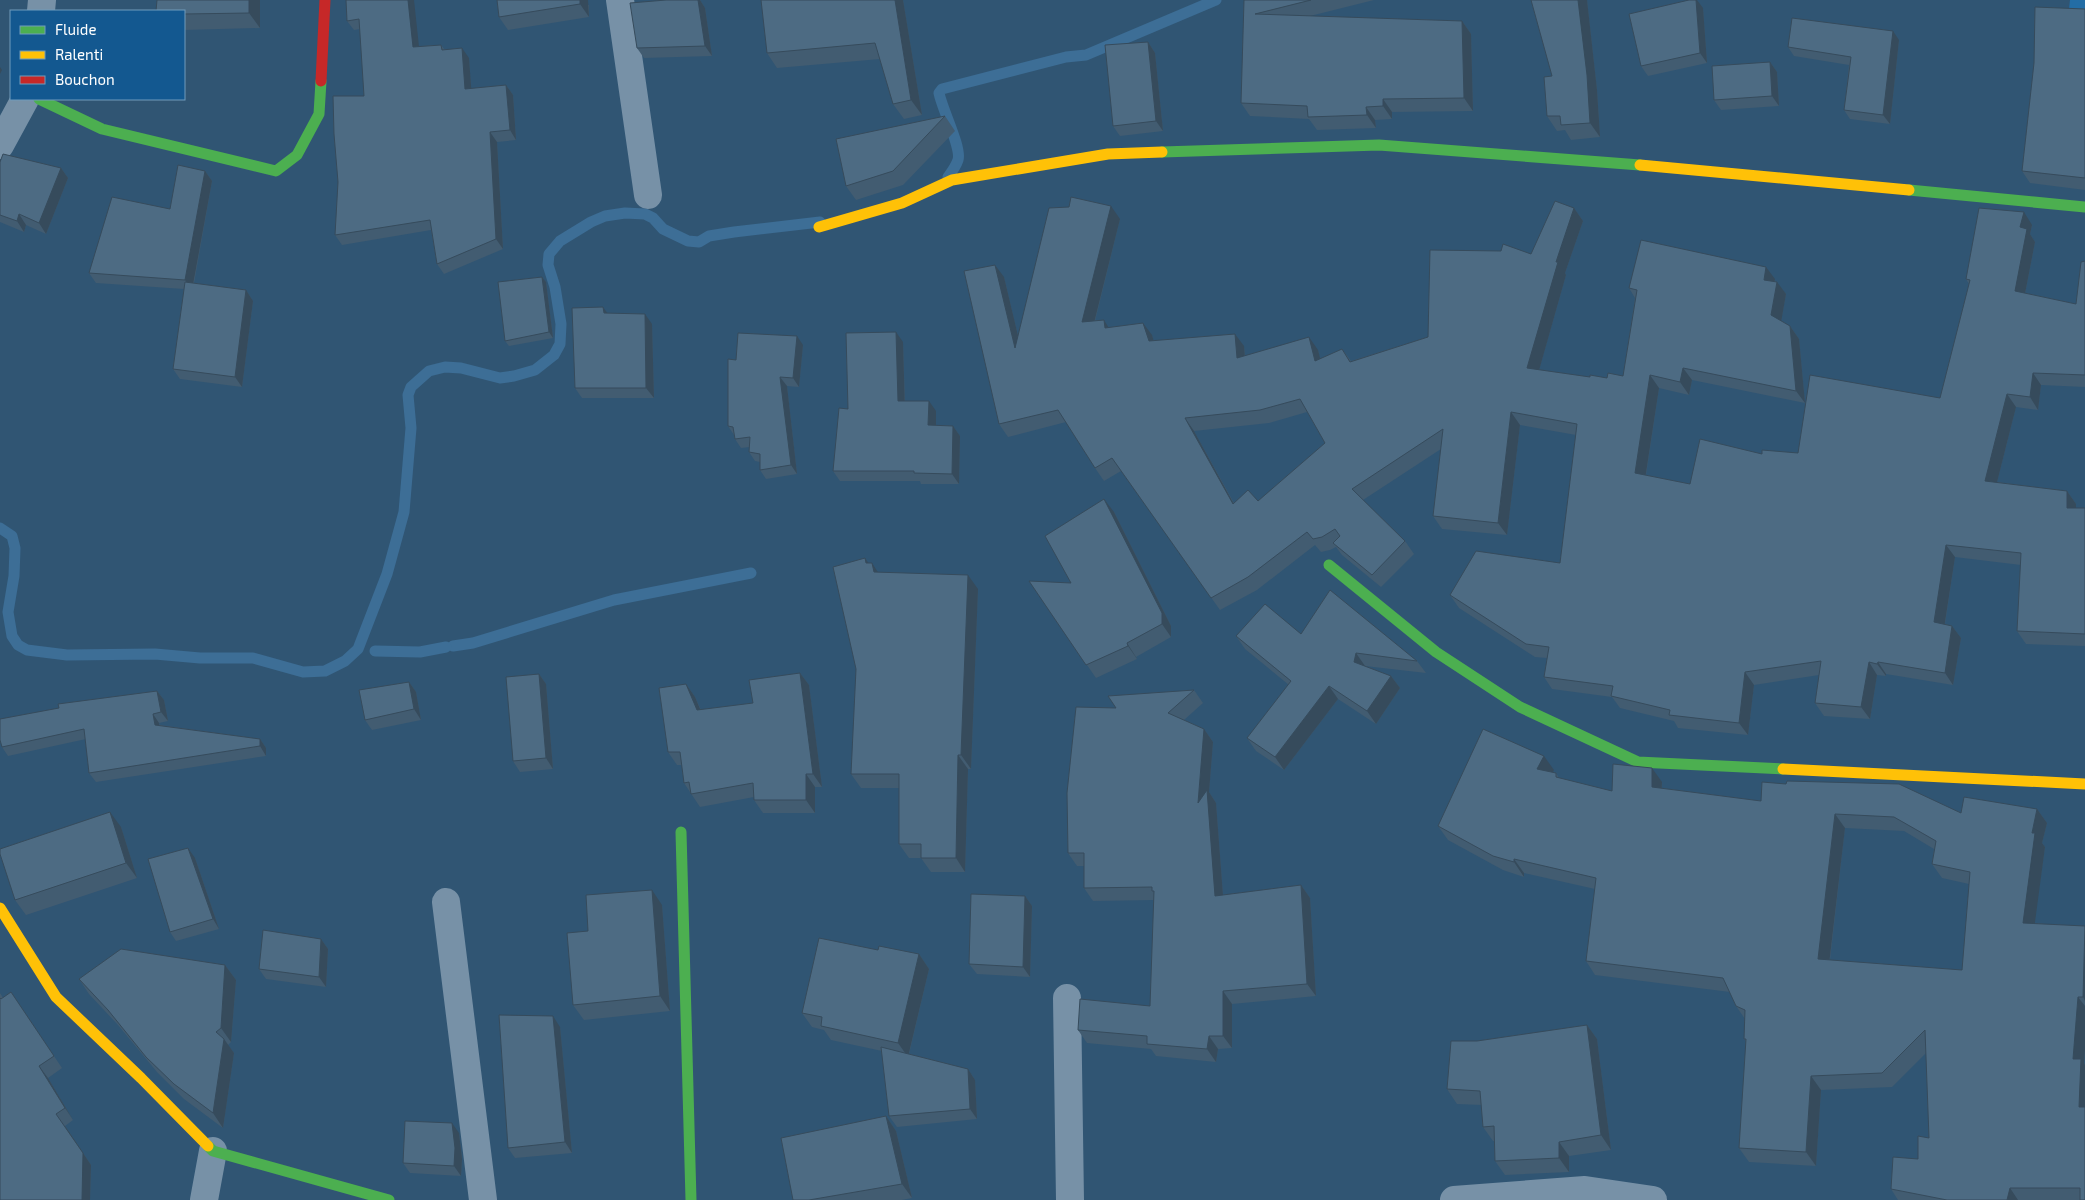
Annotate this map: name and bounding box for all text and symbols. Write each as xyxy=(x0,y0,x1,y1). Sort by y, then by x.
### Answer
legend xyxy=(10,10,185,100)
text: Fluide xyxy=(55,20,96,38)
text: Ralenti xyxy=(55,45,103,63)
text: Bouchon xyxy=(55,70,115,88)

